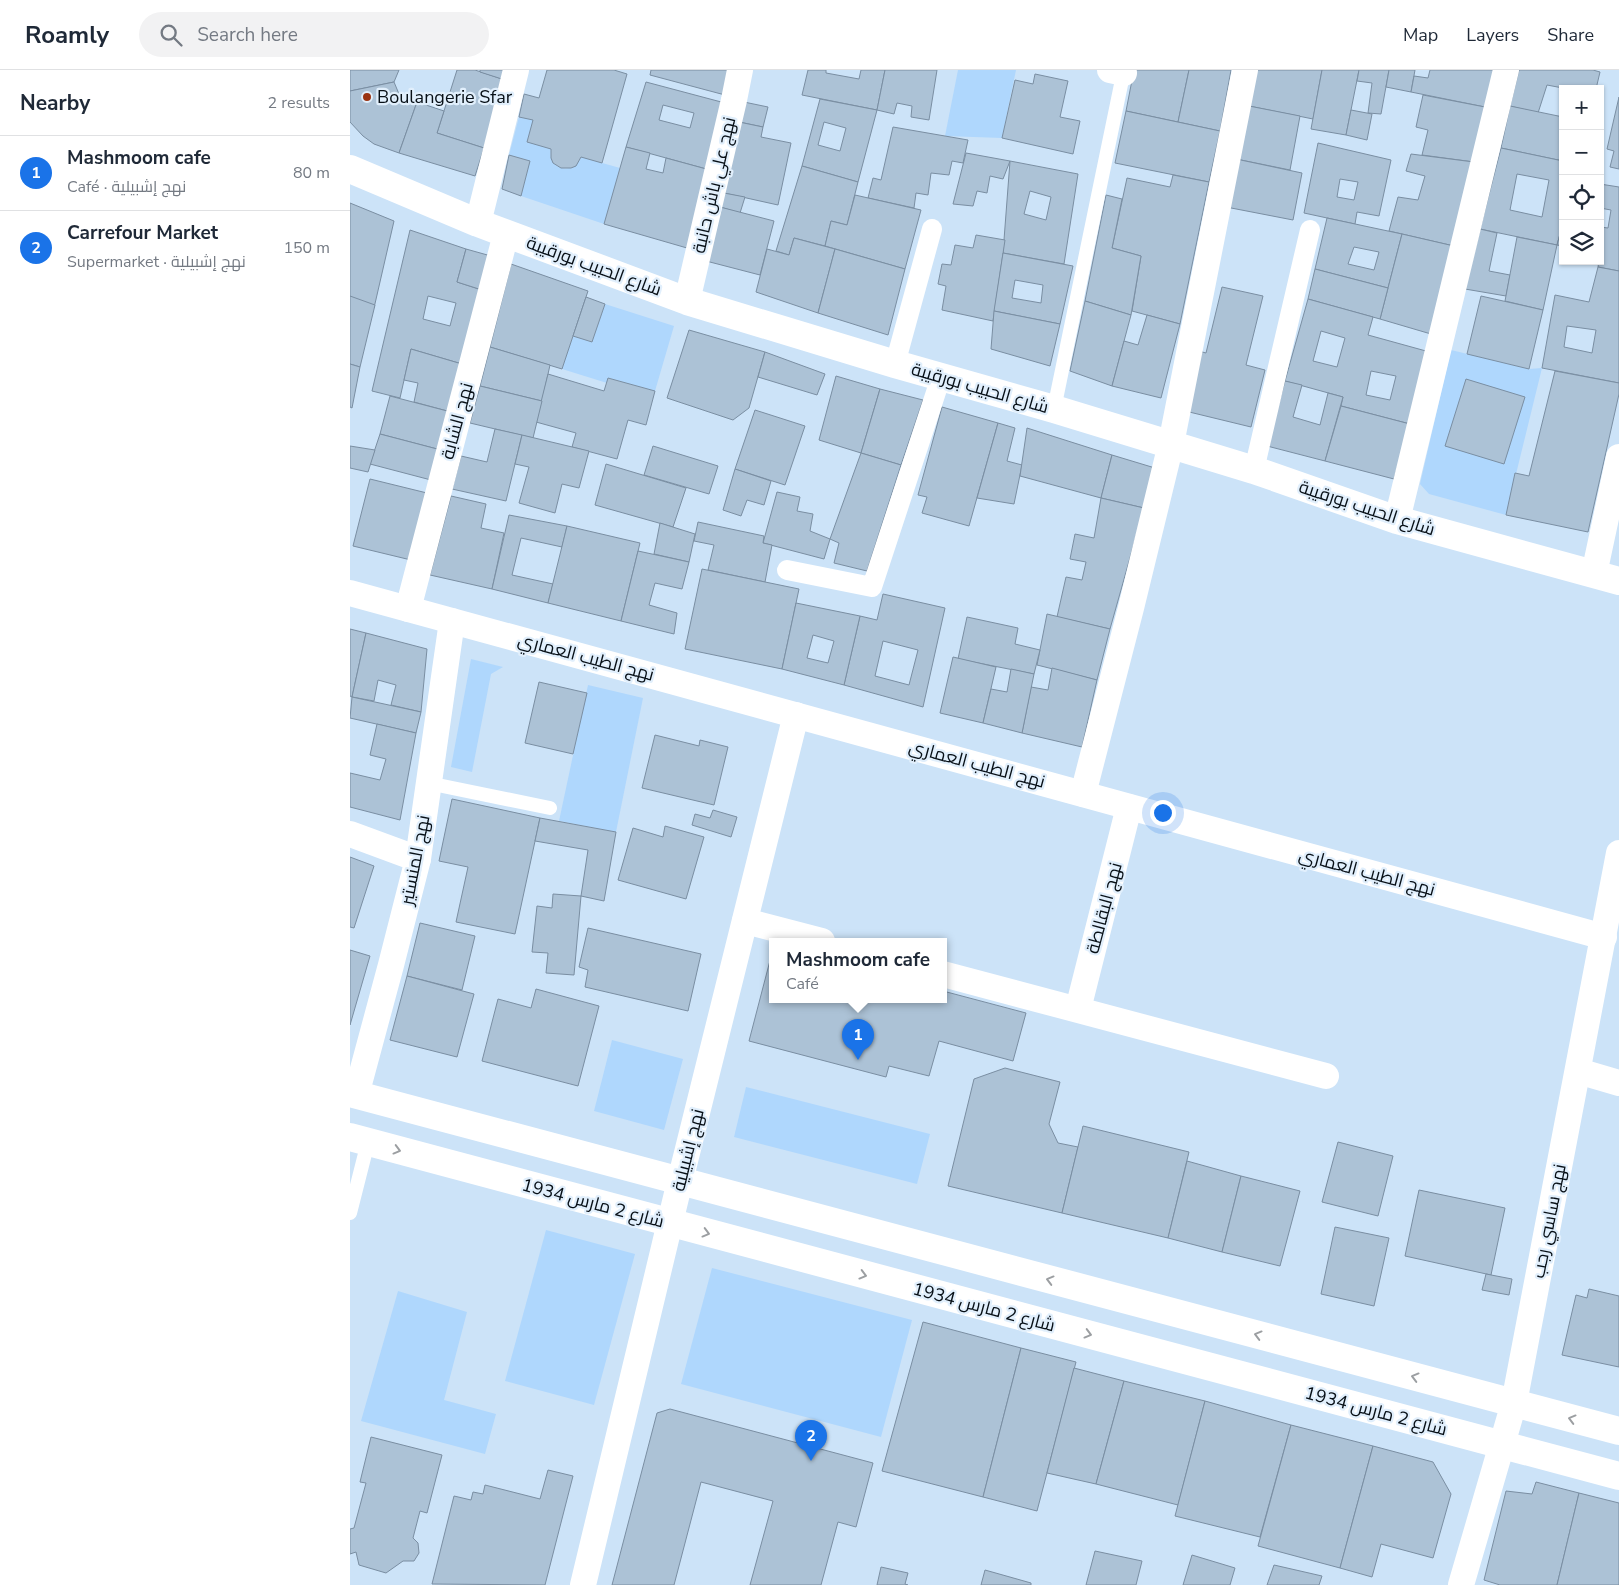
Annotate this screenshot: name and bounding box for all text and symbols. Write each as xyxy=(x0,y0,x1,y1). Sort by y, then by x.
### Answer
search box xyxy=(139,12,489,57)
text: Roamly xyxy=(25,19,109,51)
icon: search xyxy=(157,21,185,49)
text: Search here xyxy=(197,22,298,48)
text: Map xyxy=(1403,23,1438,47)
text: Layers xyxy=(1466,23,1519,47)
text: Share xyxy=(1547,23,1594,47)
place label: Boulangerie Sfar xyxy=(377,85,513,109)
map controls xyxy=(1559,85,1604,265)
button: + xyxy=(1559,85,1604,130)
text: Nearby xyxy=(20,89,90,117)
marker: Boulangerie Sfar xyxy=(361,91,373,103)
text: 2 results xyxy=(268,92,330,114)
street label: نهج علي باش حانبة xyxy=(687,114,743,256)
button: − xyxy=(1559,130,1604,175)
text: Mashmoom cafe xyxy=(67,145,211,171)
text: 1 xyxy=(31,162,41,184)
text: 80 m xyxy=(293,162,330,184)
button: locate xyxy=(1559,175,1604,220)
text: Café · نهج إشبيلية xyxy=(67,176,186,198)
text: Carrefour Market xyxy=(67,220,218,246)
button: layers xyxy=(1559,220,1604,265)
street label: شارع الحبيب بورقيبة xyxy=(523,230,665,302)
text: 2 xyxy=(31,237,41,259)
text: 150 m xyxy=(283,237,330,259)
text: Supermarket · نهج إشبيلية xyxy=(67,251,246,273)
street label: شارع الحبيب بورقيبة xyxy=(908,357,1052,419)
street label: نهج الشابة xyxy=(435,380,479,462)
street label: شارع الحبيب بورقيبة xyxy=(1296,475,1438,541)
street label: نهج الطيب العماري xyxy=(515,627,657,689)
street label: نهج الطيب العماري xyxy=(906,734,1048,796)
your location xyxy=(1150,800,1176,826)
street label: نهج المنستير xyxy=(394,813,435,908)
street label: نهج الطيب العماري xyxy=(1296,842,1438,904)
street label: نهج البقالطة xyxy=(1080,860,1128,956)
popup xyxy=(769,938,947,1003)
text: Mashmoom cafe xyxy=(786,947,930,973)
text: Café xyxy=(786,973,819,995)
pin: 1 xyxy=(842,1019,874,1060)
street label: نهج إشبيلية xyxy=(666,1106,710,1194)
one-way arrow xyxy=(393,1144,402,1155)
street label: نهج ساسي رجب xyxy=(1526,1162,1573,1280)
street label: شارع 2 مارس 1934 xyxy=(519,1172,667,1234)
one-way arrow xyxy=(702,1227,710,1237)
one-way arrow xyxy=(859,1269,867,1279)
one-way arrow xyxy=(1047,1275,1055,1285)
street label: شارع 2 مارس 1934 xyxy=(910,1276,1058,1338)
one-way arrow xyxy=(1083,1329,1091,1339)
one-way arrow xyxy=(1253,1330,1262,1341)
one-way arrow xyxy=(1410,1372,1419,1383)
street label: شارع 2 مارس 1934 xyxy=(1302,1380,1450,1442)
one-way arrow xyxy=(1568,1414,1576,1424)
pin: 2 xyxy=(795,1420,827,1461)

